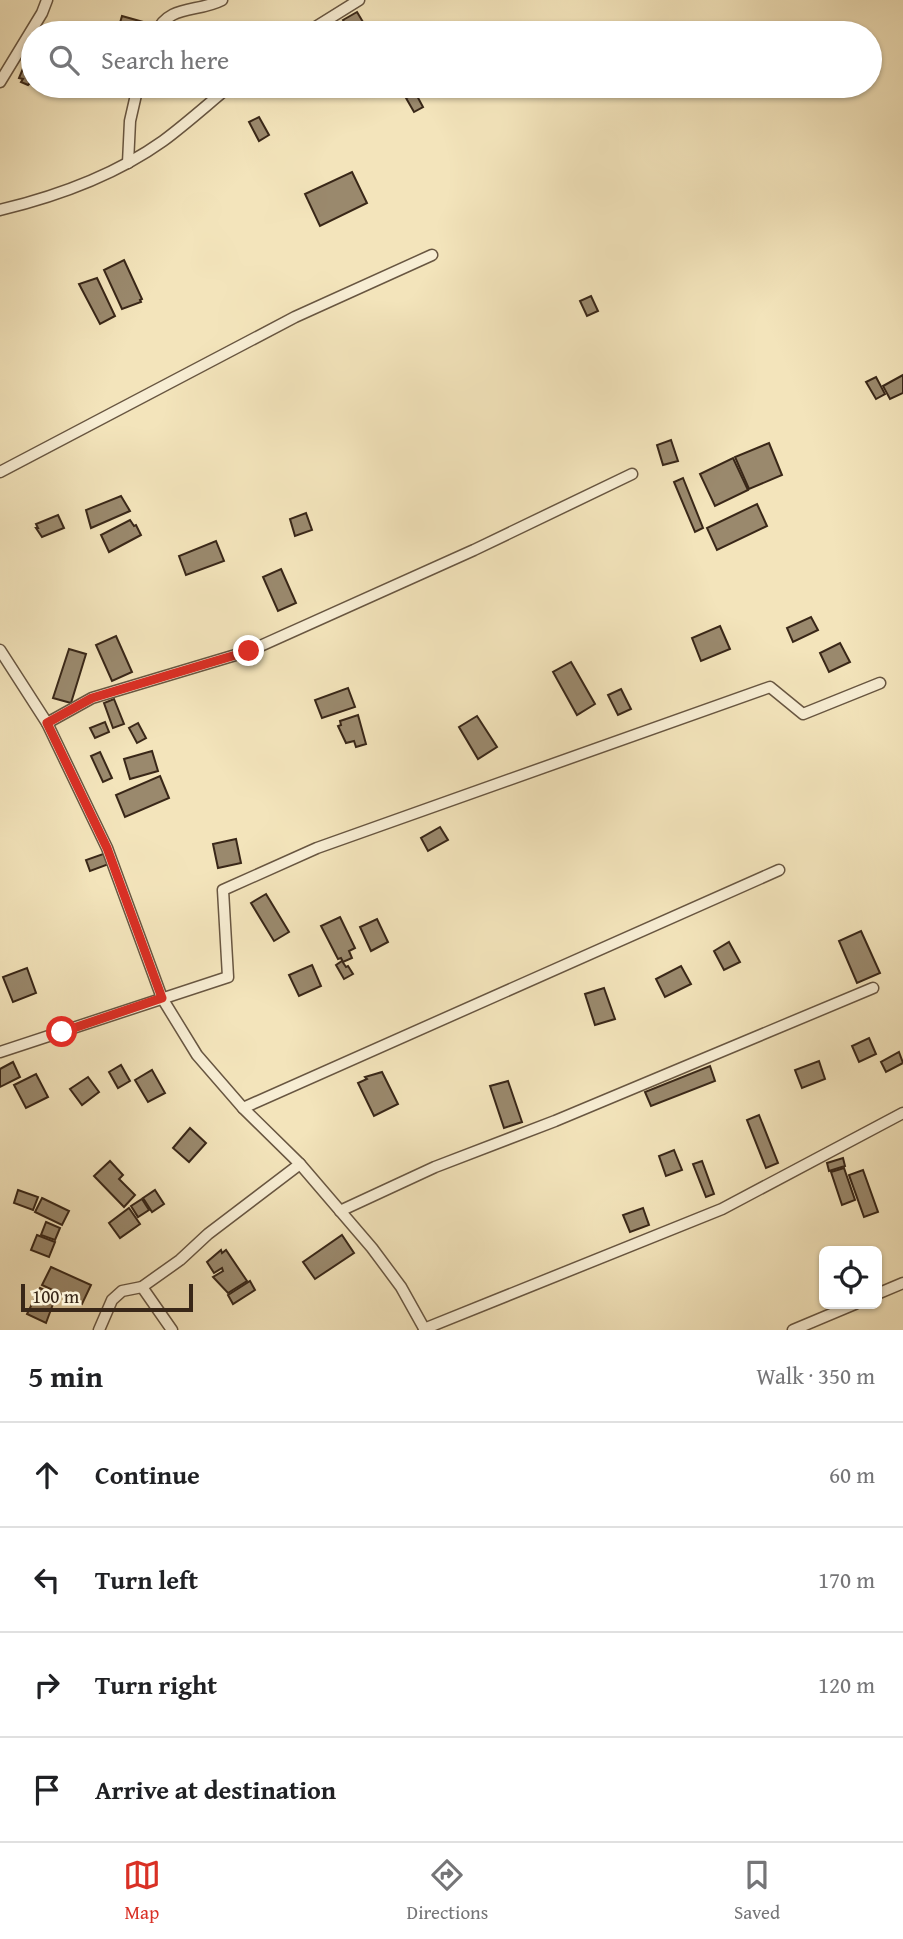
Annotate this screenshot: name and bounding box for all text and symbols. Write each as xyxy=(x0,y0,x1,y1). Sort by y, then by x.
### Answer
search box xyxy=(21,21,882,98)
text: Search here xyxy=(101,40,229,79)
icon: search xyxy=(45,41,83,79)
route end xyxy=(233,635,264,666)
route start xyxy=(46,1016,77,1047)
map controls xyxy=(819,1246,882,1309)
button: locate xyxy=(819,1246,882,1309)
scale bar xyxy=(21,1281,192,1313)
text: 100 m xyxy=(32,1282,79,1310)
text: 5 min xyxy=(28,1354,103,1398)
text: Walk · 350 m xyxy=(756,1359,875,1392)
text: Continue xyxy=(95,1455,200,1494)
icon: ahead xyxy=(28,1456,66,1494)
text: 60 m xyxy=(829,1458,875,1491)
text: Turn left xyxy=(95,1560,198,1599)
icon: left xyxy=(28,1561,66,1599)
text: 170 m xyxy=(818,1563,875,1596)
text: Turn right xyxy=(95,1665,217,1704)
icon: right xyxy=(28,1666,66,1704)
text: 120 m xyxy=(818,1668,875,1701)
text: Arrive at destination xyxy=(95,1770,336,1809)
icon: arrive xyxy=(28,1771,66,1809)
tab: Map xyxy=(123,1856,161,1926)
tab: Directions xyxy=(407,1856,488,1926)
tab: Saved xyxy=(734,1856,780,1926)

